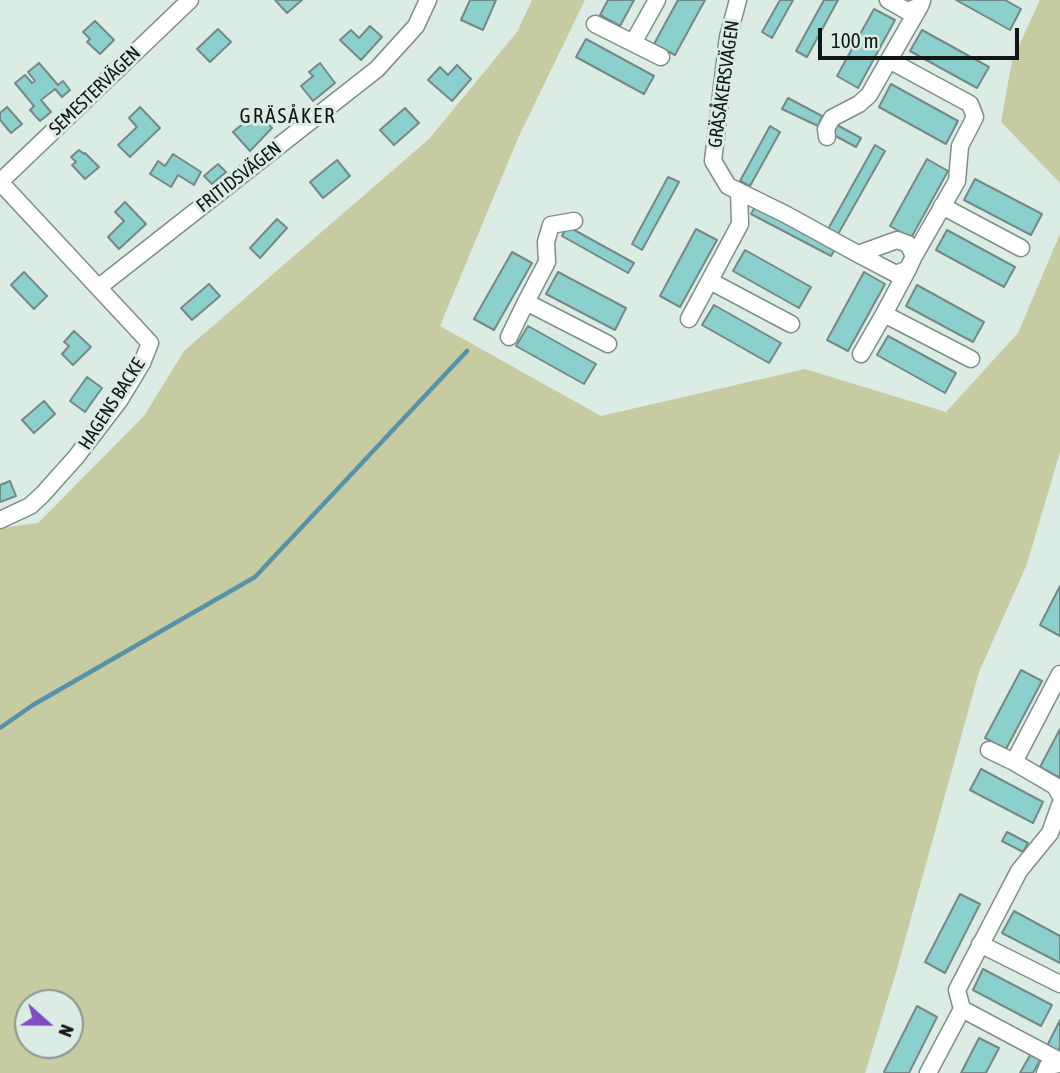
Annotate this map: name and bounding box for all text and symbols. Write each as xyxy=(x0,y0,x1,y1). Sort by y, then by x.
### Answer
scale bar xyxy=(822,14,1023,58)
street label: GRÄSÅKERSVÄGEN xyxy=(704,19,744,149)
text: 100 m xyxy=(831,28,879,52)
street label: SEMESTERVÄGEN xyxy=(45,42,145,140)
district label: GRÄSÅKER xyxy=(241,103,335,129)
street label: FRITIDSVÄGEN xyxy=(192,137,286,217)
street label: HAGENS BACKE xyxy=(74,354,150,454)
north arrow xyxy=(14,989,84,1059)
text: N xyxy=(54,1022,79,1040)

